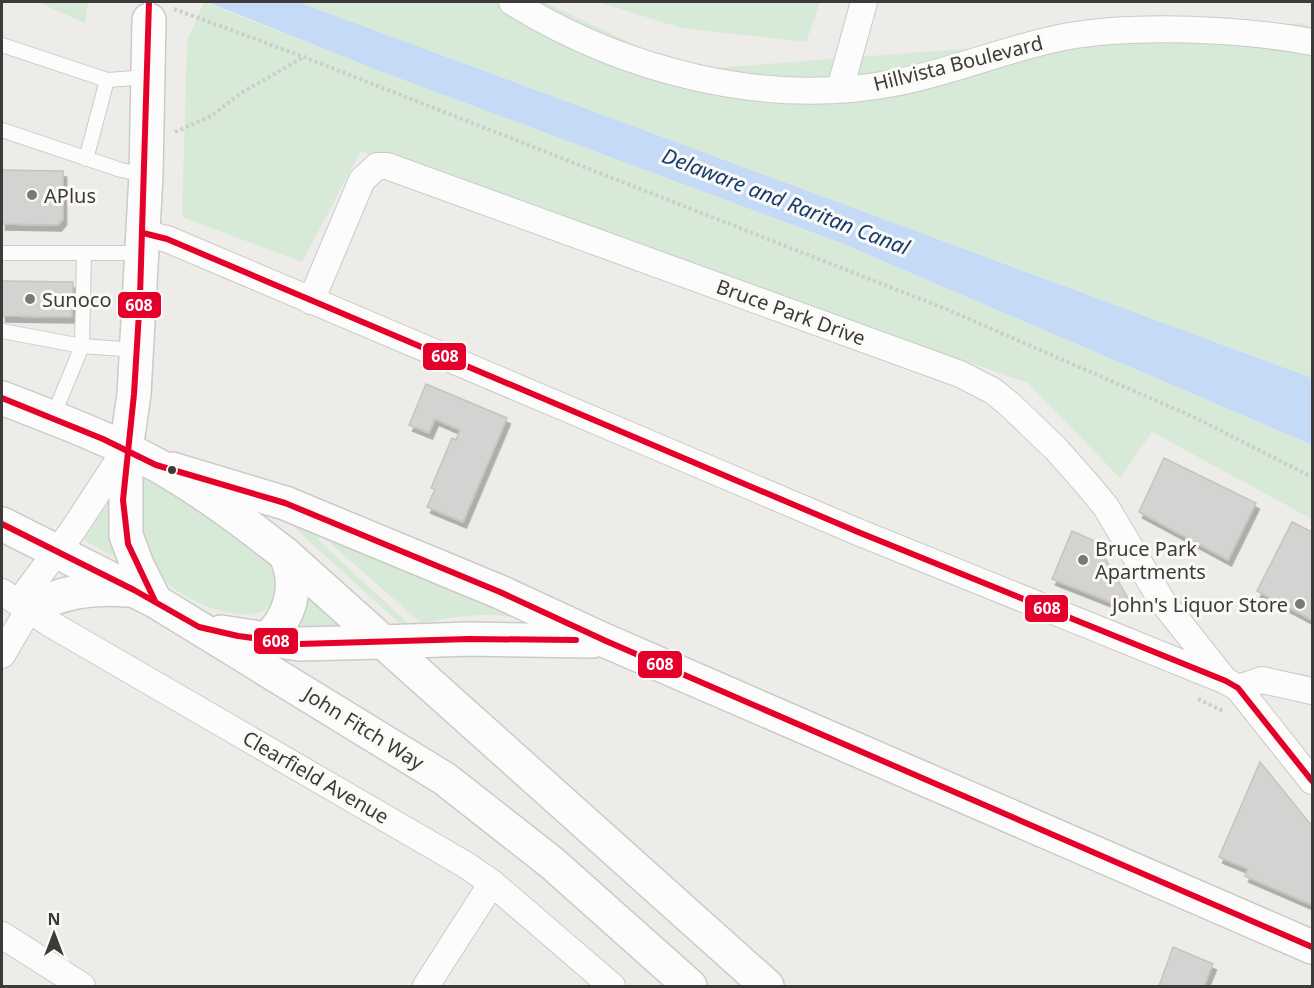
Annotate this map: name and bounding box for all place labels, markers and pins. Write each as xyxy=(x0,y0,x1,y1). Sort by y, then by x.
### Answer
place label: APlus xyxy=(44,182,96,209)
marker: APlus xyxy=(25,188,39,202)
place label: Sunoco xyxy=(42,286,112,313)
marker: Sunoco xyxy=(23,292,37,306)
unlabelled marker xyxy=(166,464,178,476)
place label: Bruce Park Apartments xyxy=(1095,535,1206,585)
marker: Bruce Park Apartments xyxy=(1076,553,1090,567)
place label: John's Liquor Store xyxy=(1110,591,1288,618)
marker: John's Liquor Store xyxy=(1293,597,1307,611)

